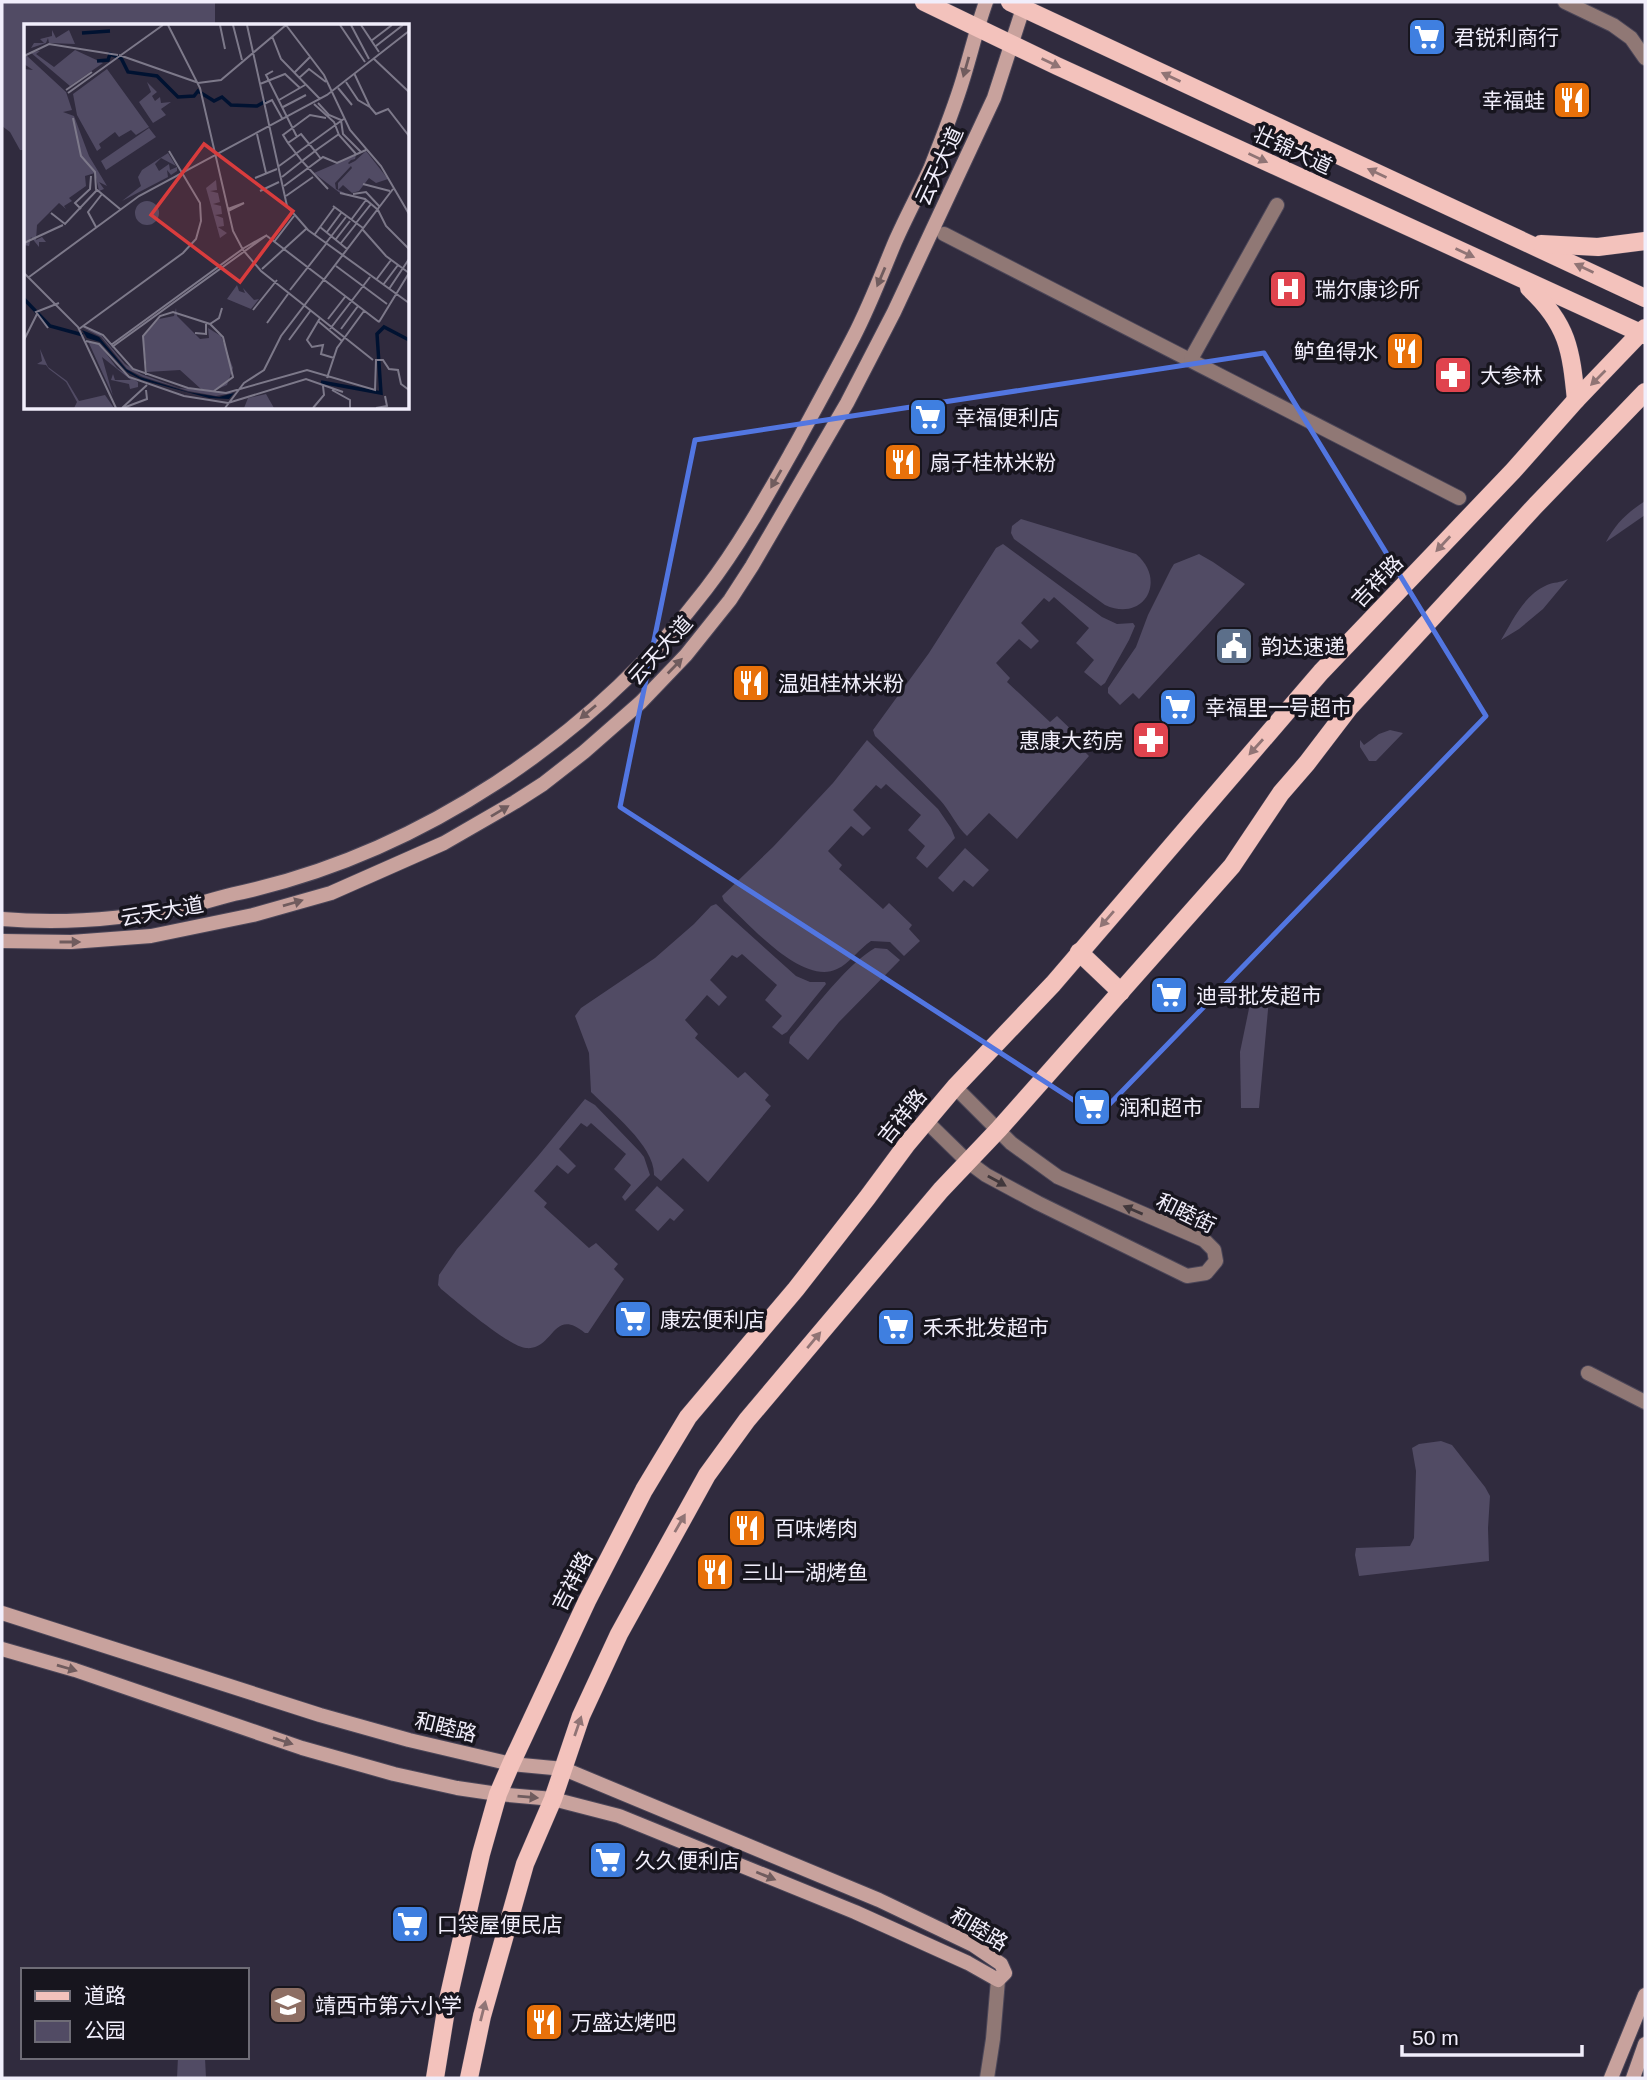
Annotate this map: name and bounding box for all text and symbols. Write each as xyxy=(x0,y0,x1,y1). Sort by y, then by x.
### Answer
supermarket icon: 君锐利商行 xyxy=(1406,16,1448,58)
inset map xyxy=(24,24,410,410)
place label: 君锐利商行 xyxy=(1454,26,1559,49)
one-way arrow xyxy=(960,56,971,78)
one-way arrow xyxy=(1041,58,1061,69)
one-way arrow xyxy=(1161,71,1181,83)
restaurant icon: 幸福蛙 xyxy=(1551,79,1593,121)
place label: 幸福蛙 xyxy=(1482,89,1545,112)
street label: 壮锦大道 xyxy=(1250,122,1336,178)
street label: 云天大道 xyxy=(911,123,967,209)
one-way arrow xyxy=(1248,153,1268,164)
one-way arrow xyxy=(1367,167,1388,178)
one-way arrow xyxy=(1455,247,1475,259)
one-way arrow xyxy=(1574,263,1594,274)
one-way arrow xyxy=(875,267,886,288)
hospital icon: 瑞尔康诊所 xyxy=(1267,268,1309,310)
place label: 瑞尔康诊所 xyxy=(1315,278,1420,301)
restaurant icon: 鲈鱼得水 xyxy=(1384,330,1426,372)
place label: 鲈鱼得水 xyxy=(1294,340,1378,363)
pharmacy icon: 大参林 xyxy=(1432,354,1474,396)
place label: 大参林 xyxy=(1480,364,1543,387)
one-way arrow xyxy=(1590,369,1607,386)
supermarket icon: 幸福便利店 xyxy=(907,396,949,438)
place label: 幸福便利店 xyxy=(955,406,1060,429)
restaurant icon: 扇子桂林米粉 xyxy=(882,441,924,483)
place label: 扇子桂林米粉 xyxy=(930,451,1056,474)
one-way arrow xyxy=(769,470,782,489)
one-way arrow xyxy=(1436,535,1452,552)
street label: 吉祥路 xyxy=(1347,550,1407,612)
street label: 云天大道 xyxy=(623,611,697,689)
public building icon: 韵达速递 xyxy=(1213,625,1255,667)
place label: 韵达速递 xyxy=(1261,635,1345,658)
one-way arrow xyxy=(667,658,684,675)
restaurant icon: 温姐桂林米粉 xyxy=(730,662,772,704)
place label: 温姐桂林米粉 xyxy=(778,672,904,695)
supermarket icon: 幸福里一号超市 xyxy=(1157,686,1199,728)
place label: 幸福里一号超市 xyxy=(1205,696,1352,719)
one-way arrow xyxy=(580,704,597,719)
pharmacy icon: 惠康大药房 xyxy=(1130,719,1172,761)
place label: 惠康大药房 xyxy=(1019,729,1124,752)
one-way arrow xyxy=(1248,738,1264,755)
one-way arrow xyxy=(491,805,510,817)
street label: 云天大道 xyxy=(119,892,205,930)
one-way arrow xyxy=(283,898,304,908)
one-way arrow xyxy=(1099,910,1115,928)
one-way arrow xyxy=(59,936,81,948)
supermarket icon: 迪哥批发超市 xyxy=(1148,974,1190,1016)
place label: 迪哥批发超市 xyxy=(1196,984,1322,1007)
street label: 吉祥路 xyxy=(873,1084,931,1148)
supermarket icon: 润和超市 xyxy=(1071,1086,1113,1128)
place label: 润和超市 xyxy=(1119,1096,1203,1119)
one-way arrow xyxy=(987,1175,1007,1187)
street label: 和睦街 xyxy=(1153,1189,1219,1237)
one-way arrow xyxy=(1122,1205,1143,1216)
supermarket icon: 康宏便利店 xyxy=(612,1298,654,1340)
supermarket icon: 禾禾批发超市 xyxy=(875,1306,917,1348)
place label: 康宏便利店 xyxy=(660,1308,765,1331)
place label: 禾禾批发超市 xyxy=(923,1316,1049,1339)
one-way arrow xyxy=(806,1331,821,1349)
restaurant icon: 百味烤肉 xyxy=(726,1507,768,1549)
one-way arrow xyxy=(673,1513,686,1532)
place label: 百味烤肉 xyxy=(774,1517,858,1540)
street label: 吉祥路 xyxy=(547,1548,597,1614)
restaurant icon: 三山一湖烤鱼 xyxy=(694,1551,736,1593)
place label: 三山一湖烤鱼 xyxy=(742,1561,868,1584)
one-way arrow xyxy=(57,1664,78,1674)
street label: 和睦路 xyxy=(413,1708,479,1746)
one-way arrow xyxy=(573,1716,584,1737)
one-way arrow xyxy=(272,1737,293,1747)
one-way arrow xyxy=(517,1792,539,1803)
supermarket icon: 久久便利店 xyxy=(587,1839,629,1881)
place label: 久久便利店 xyxy=(635,1849,740,1872)
one-way arrow xyxy=(755,1870,776,1881)
supermarket icon: 口袋屋便民店 xyxy=(389,1903,431,1945)
street label: 和睦路 xyxy=(946,1903,1012,1955)
place label: 口袋屋便民店 xyxy=(437,1913,563,1936)
legend xyxy=(21,1968,248,2059)
text: 道路 xyxy=(84,1984,126,2007)
school or university icon: 靖西市第六小学 xyxy=(267,1984,309,2026)
place label: 靖西市第六小学 xyxy=(315,1994,462,2017)
one-way arrow xyxy=(478,2000,489,2022)
restaurant icon: 万盛达烤吧 xyxy=(523,2001,565,2043)
place label: 万盛达烤吧 xyxy=(571,2011,676,2034)
scale bar xyxy=(1402,2014,1582,2058)
text: 公园 xyxy=(84,2019,126,2042)
text: 50 m xyxy=(1412,2026,1459,2049)

